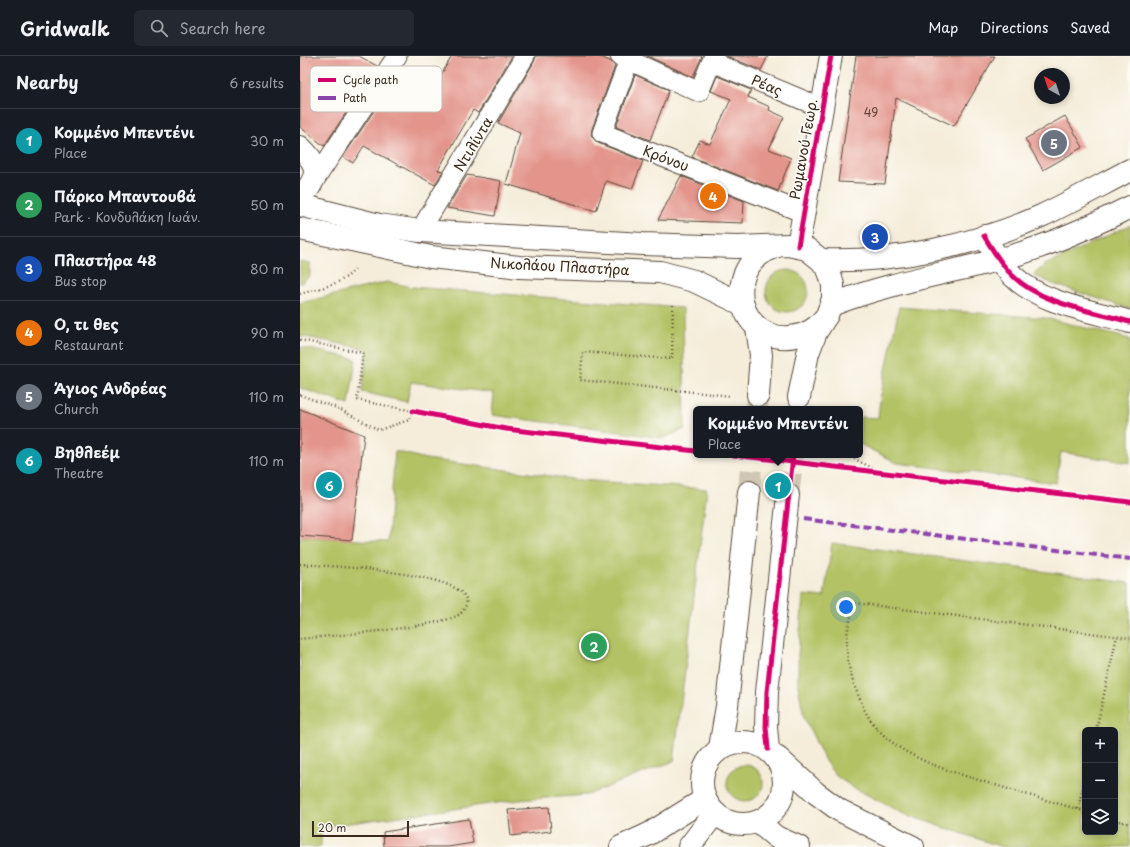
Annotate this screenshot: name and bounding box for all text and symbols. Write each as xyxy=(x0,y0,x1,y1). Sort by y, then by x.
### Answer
search box xyxy=(134,10,414,46)
text: Gridwalk xyxy=(20,14,110,42)
text: Search here xyxy=(180,16,265,39)
icon: search xyxy=(148,17,170,39)
text: Map xyxy=(928,17,958,38)
text: Directions xyxy=(980,17,1048,38)
text: Saved xyxy=(1070,17,1110,38)
legend xyxy=(310,66,442,112)
north arrow xyxy=(1034,68,1070,104)
text: Nearby xyxy=(16,69,78,95)
street label: Ρέας xyxy=(748,69,786,101)
text: Cycle path xyxy=(343,71,398,88)
text: 6 results xyxy=(229,73,284,92)
text: Path xyxy=(343,89,367,106)
street label: Ρωμανού Γεωρ. xyxy=(784,97,822,201)
house number: 49 xyxy=(864,103,878,121)
street label: Ντιλίντα xyxy=(448,113,498,175)
text: Κομμένο Μπεντένι xyxy=(54,120,195,143)
pin: 5 xyxy=(1041,128,1067,158)
text: 1 xyxy=(26,131,32,150)
text: 30 m xyxy=(250,131,284,150)
street label: Κρόνου xyxy=(640,140,692,176)
text: Place xyxy=(54,143,87,162)
pin: 4 xyxy=(700,181,726,211)
text: Πάρκο Μπαντουβά xyxy=(54,184,196,207)
text: 2 xyxy=(24,195,34,214)
text: 50 m xyxy=(250,195,284,214)
text: Park · Κονδυλάκη Ιωάν. xyxy=(54,207,201,226)
pin: 3 xyxy=(862,222,888,252)
text: Πλαστήρα 48 xyxy=(54,248,157,271)
street label: Νικολάου Πλαστήρα xyxy=(490,252,630,280)
text: 3 xyxy=(25,259,33,278)
text: 80 m xyxy=(250,259,284,278)
text: Bus stop xyxy=(54,271,107,290)
text: Ό, τι θες xyxy=(54,312,119,335)
text: 4 xyxy=(25,323,33,342)
text: 90 m xyxy=(251,323,284,342)
text: Restaurant xyxy=(54,335,124,354)
text: Άγιος Ανδρέας xyxy=(54,376,167,399)
text: 5 xyxy=(25,387,33,406)
text: 110 m xyxy=(249,387,284,406)
text: Church xyxy=(54,399,99,418)
popup xyxy=(693,406,863,458)
text: Κομμένο Μπεντένι xyxy=(708,411,848,434)
text: Place xyxy=(708,434,741,453)
text: Βηθλεέμ xyxy=(54,440,120,463)
text: 6 xyxy=(24,451,34,470)
text: 110 m xyxy=(249,451,284,470)
text: Theatre xyxy=(54,463,103,482)
pin: 6 xyxy=(316,470,342,500)
pin: 1 xyxy=(765,471,791,501)
your location xyxy=(836,597,856,617)
pin: 2 xyxy=(581,631,607,661)
map controls xyxy=(1082,727,1118,835)
button: + xyxy=(1082,727,1118,763)
button: − xyxy=(1082,763,1118,799)
button: layers xyxy=(1082,799,1118,835)
scale bar xyxy=(312,819,409,838)
text: 20 m xyxy=(318,819,346,836)

